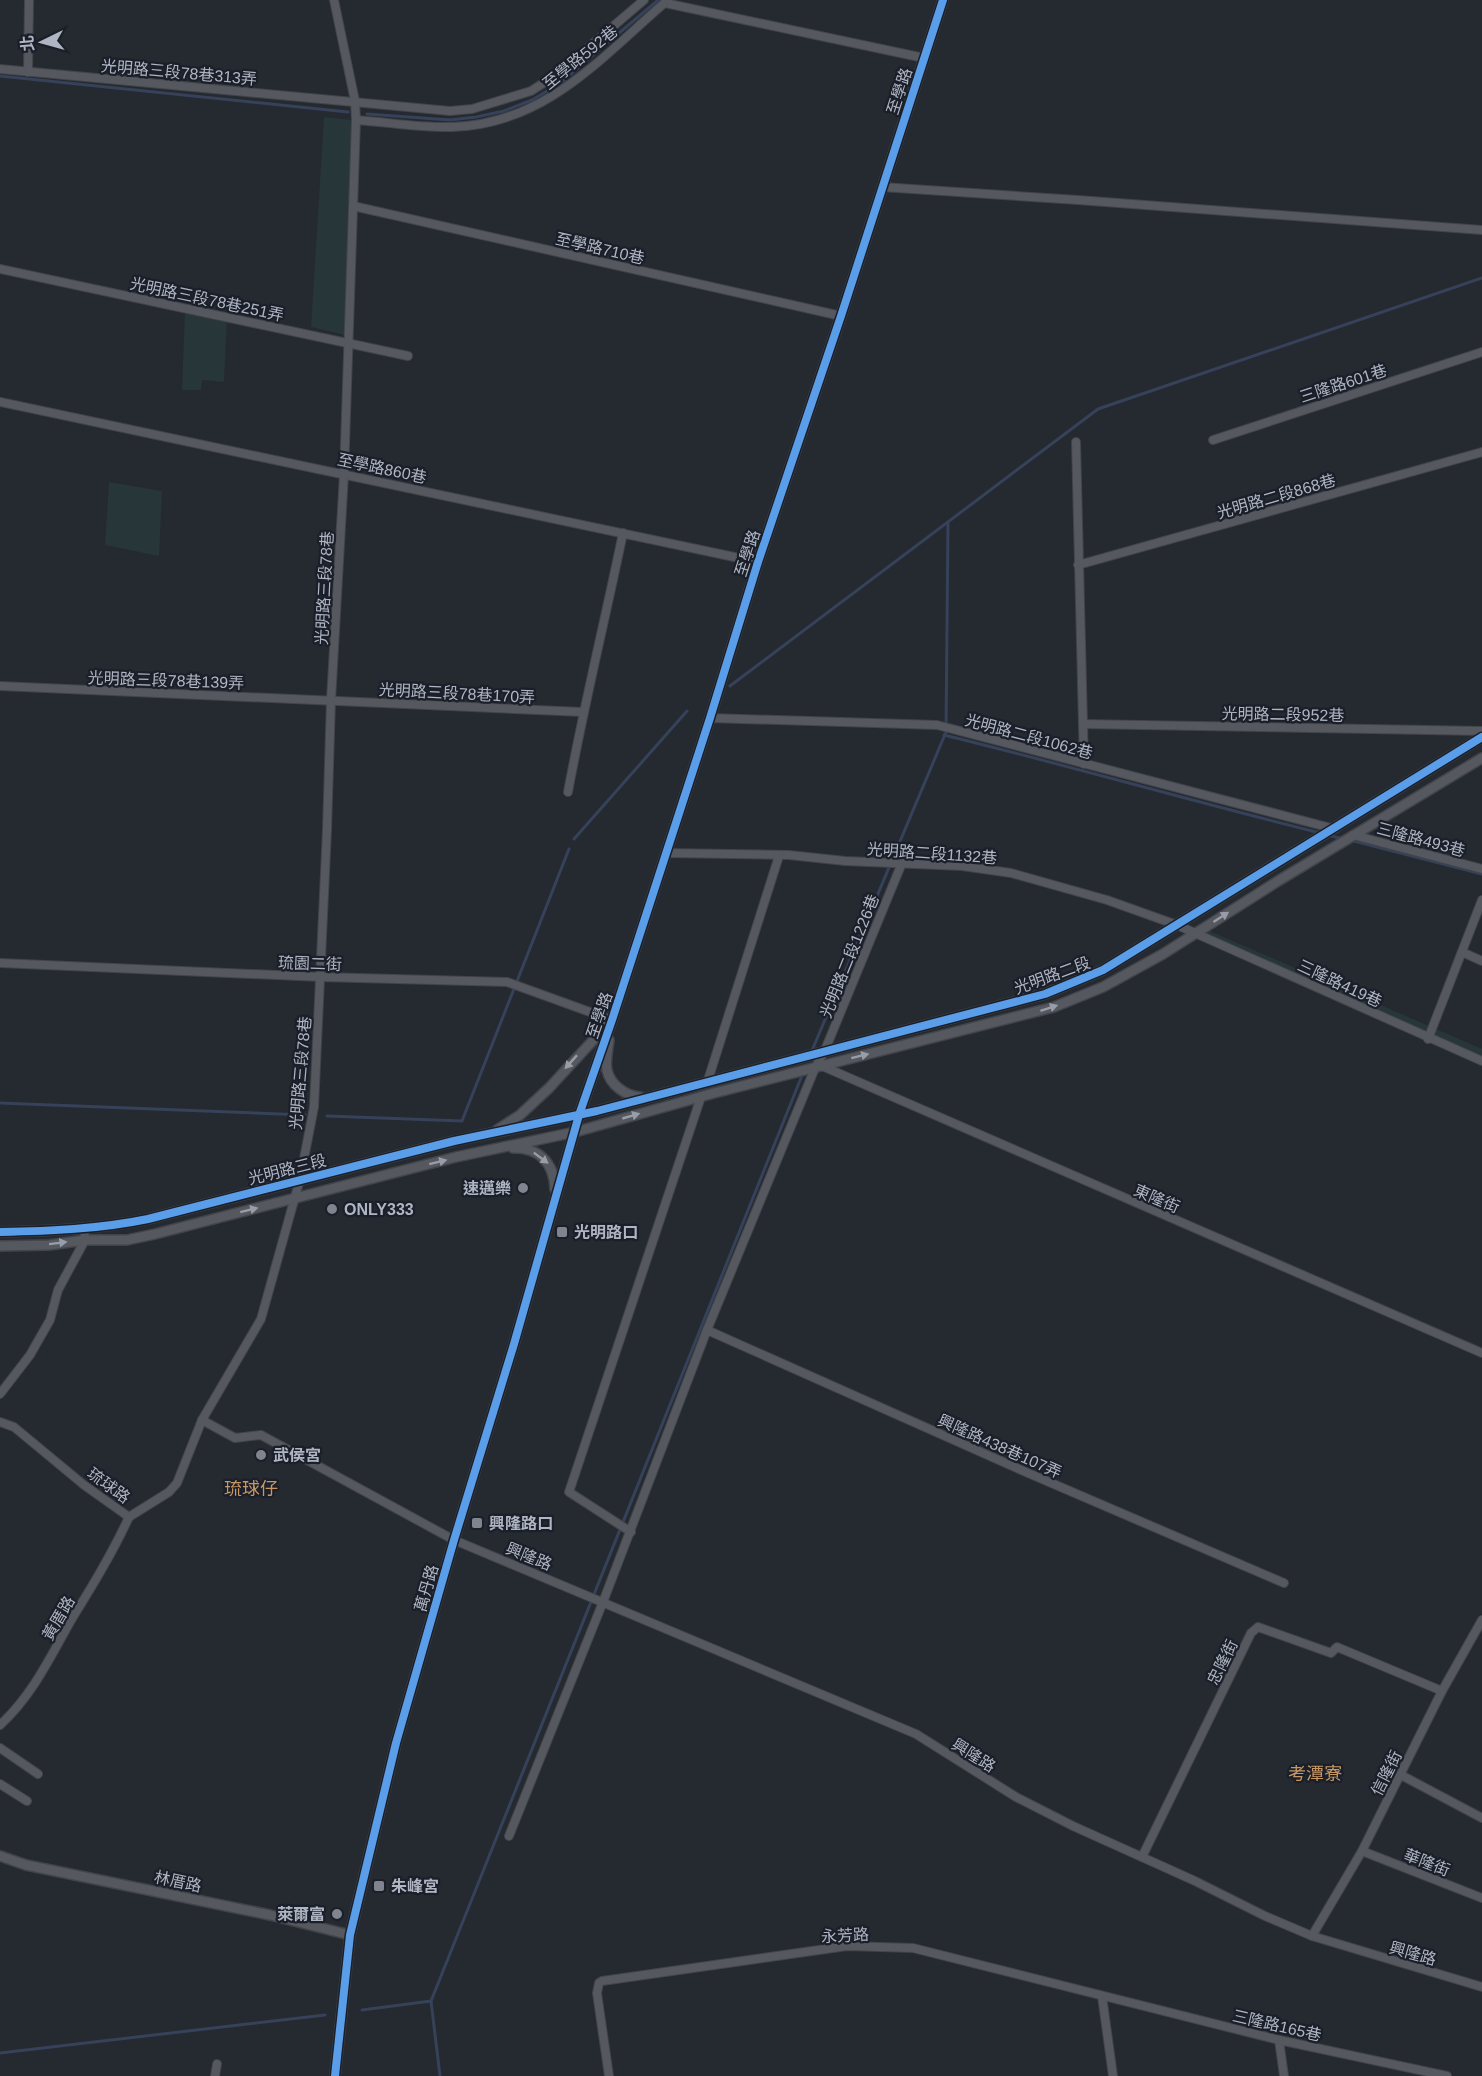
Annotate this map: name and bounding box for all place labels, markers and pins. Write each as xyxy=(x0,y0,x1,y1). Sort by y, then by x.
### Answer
place label: 速邁樂 xyxy=(463,1179,511,1197)
marker: 速邁樂 xyxy=(516,1181,530,1195)
place label: ONLY333 xyxy=(344,1201,414,1218)
marker: ONLY333 xyxy=(325,1202,339,1216)
place label: 光明路口 xyxy=(574,1224,638,1241)
marker: 光明路口 xyxy=(555,1225,569,1239)
place label: 武侯宮 xyxy=(273,1447,321,1464)
marker: 武侯宮 xyxy=(254,1448,268,1462)
place label: 興隆路口 xyxy=(489,1515,553,1532)
marker: 興隆路口 xyxy=(470,1516,484,1530)
place label: 朱峰宮 xyxy=(391,1877,439,1895)
marker: 朱峰宮 xyxy=(372,1879,386,1893)
place label: 萊爾富 xyxy=(277,1906,325,1923)
marker: 萊爾富 xyxy=(330,1907,344,1921)

